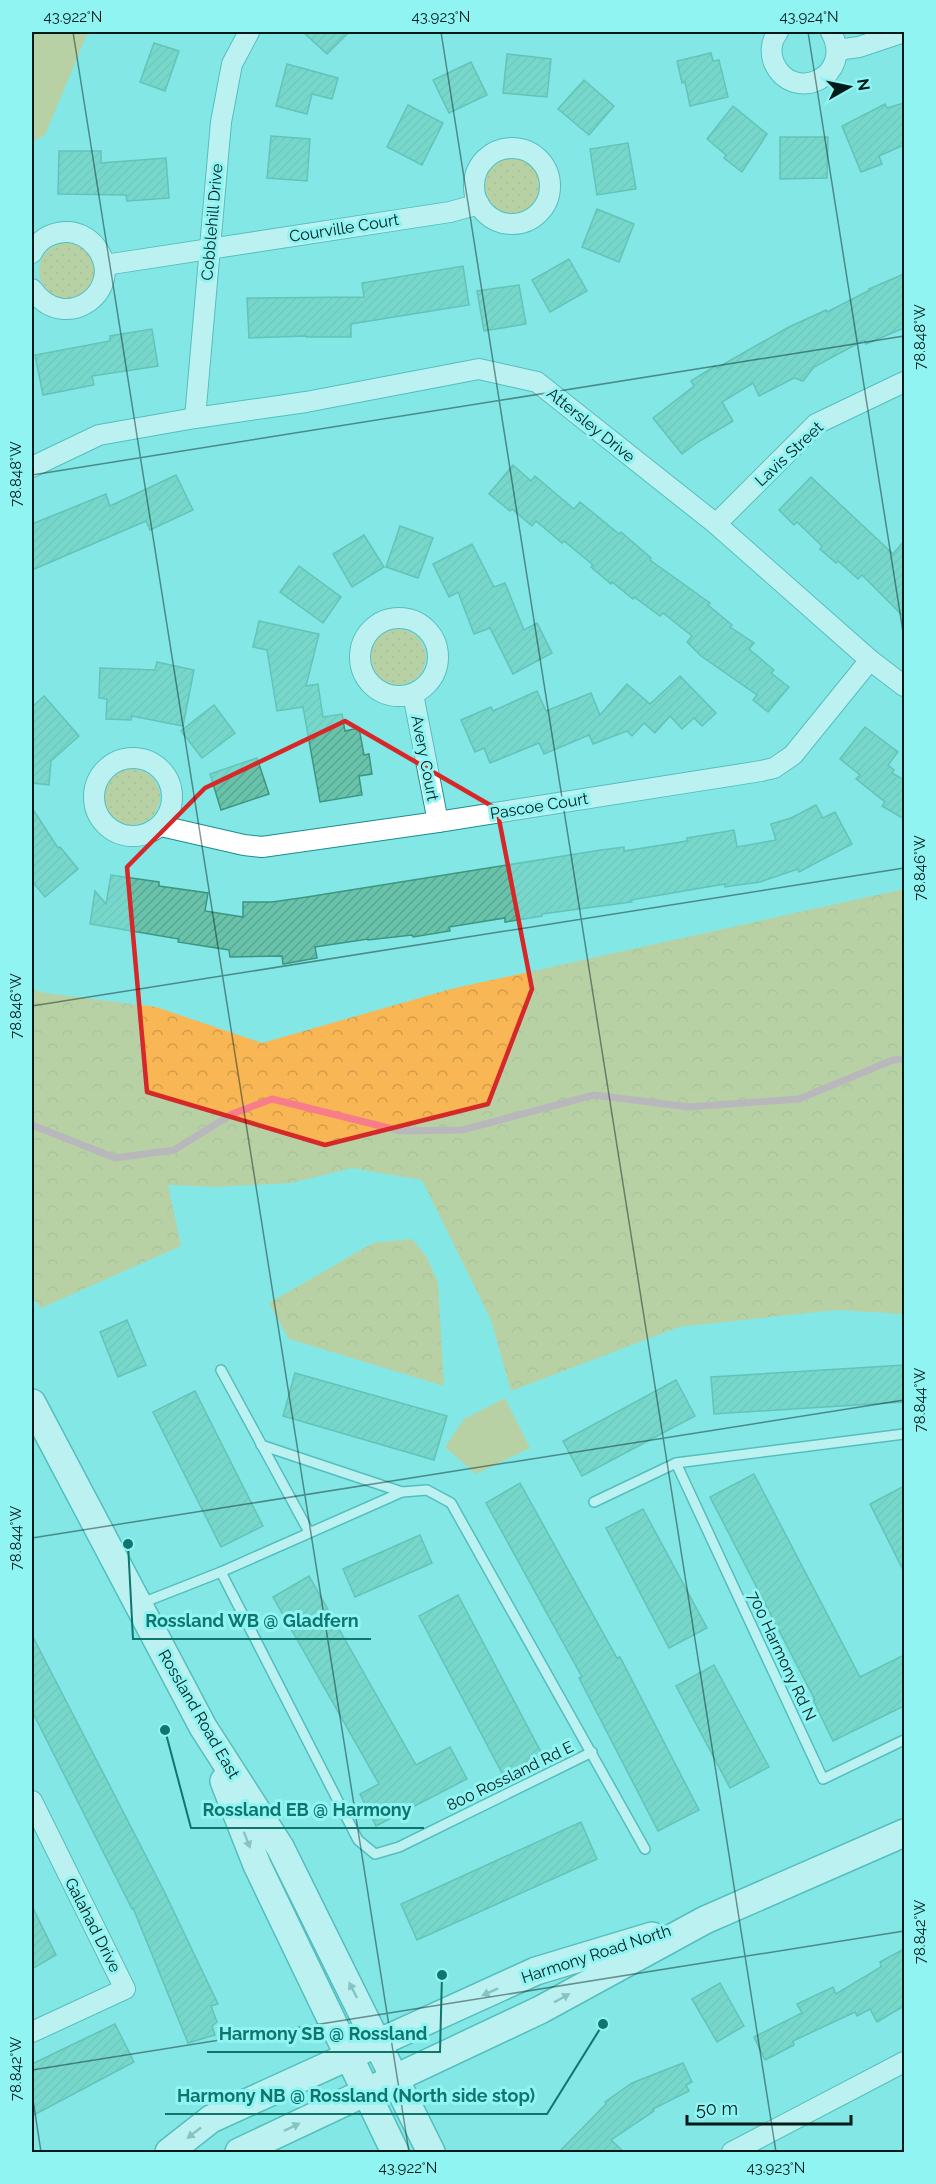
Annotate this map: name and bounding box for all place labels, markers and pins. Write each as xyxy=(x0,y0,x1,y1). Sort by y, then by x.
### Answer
callout: Rossland WB @ Gladfern xyxy=(133,1603,371,1639)
callout: Rossland EB @ Harmony xyxy=(191,1792,424,1828)
callout: Harmony SB @ Rossland xyxy=(207,2016,440,2052)
callout: Harmony NB @ Rossland (North side stop) xyxy=(165,2078,547,2114)

